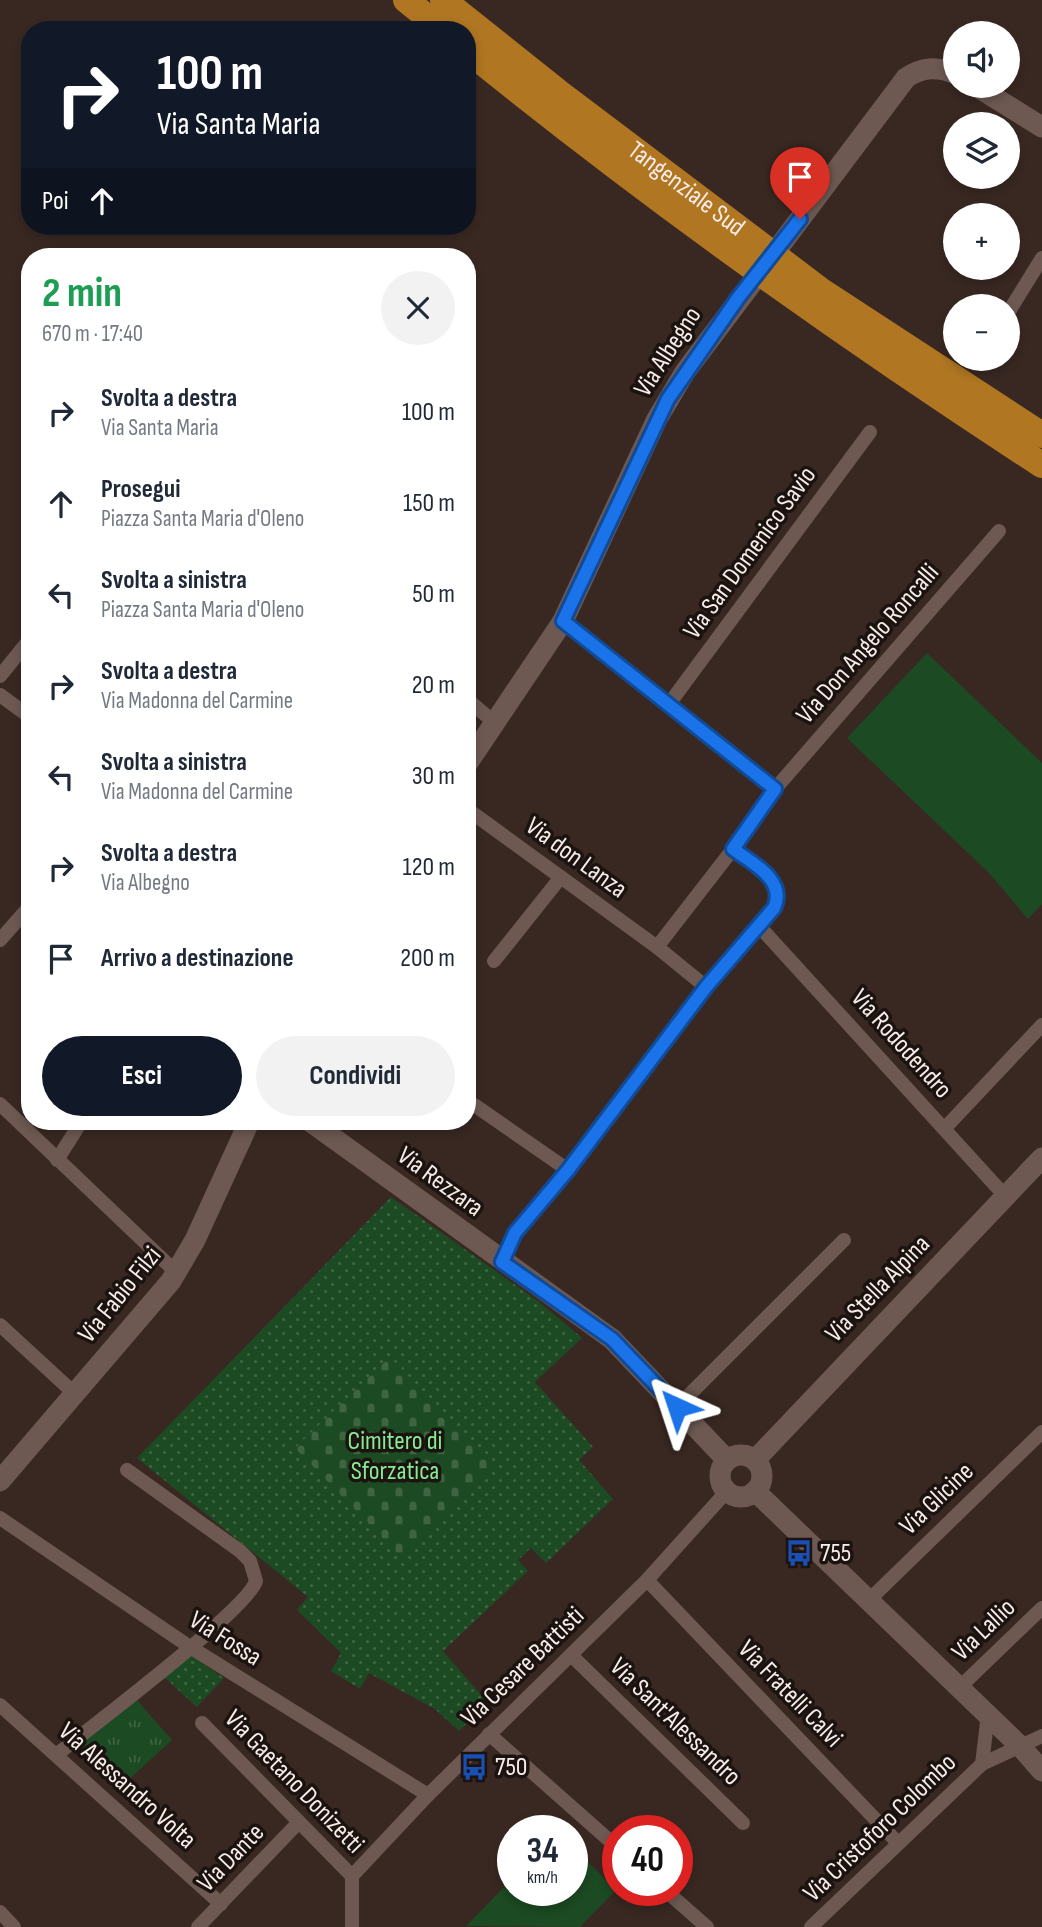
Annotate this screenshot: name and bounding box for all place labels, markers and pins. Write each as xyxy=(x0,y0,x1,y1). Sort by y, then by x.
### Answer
pin xyxy=(770,147,830,219)
bus stop icon: 755 xyxy=(784,1538,814,1568)
place label: 755 xyxy=(820,1538,851,1569)
bus stop icon: 750 xyxy=(459,1752,489,1782)
place label: 750 xyxy=(495,1752,527,1783)

